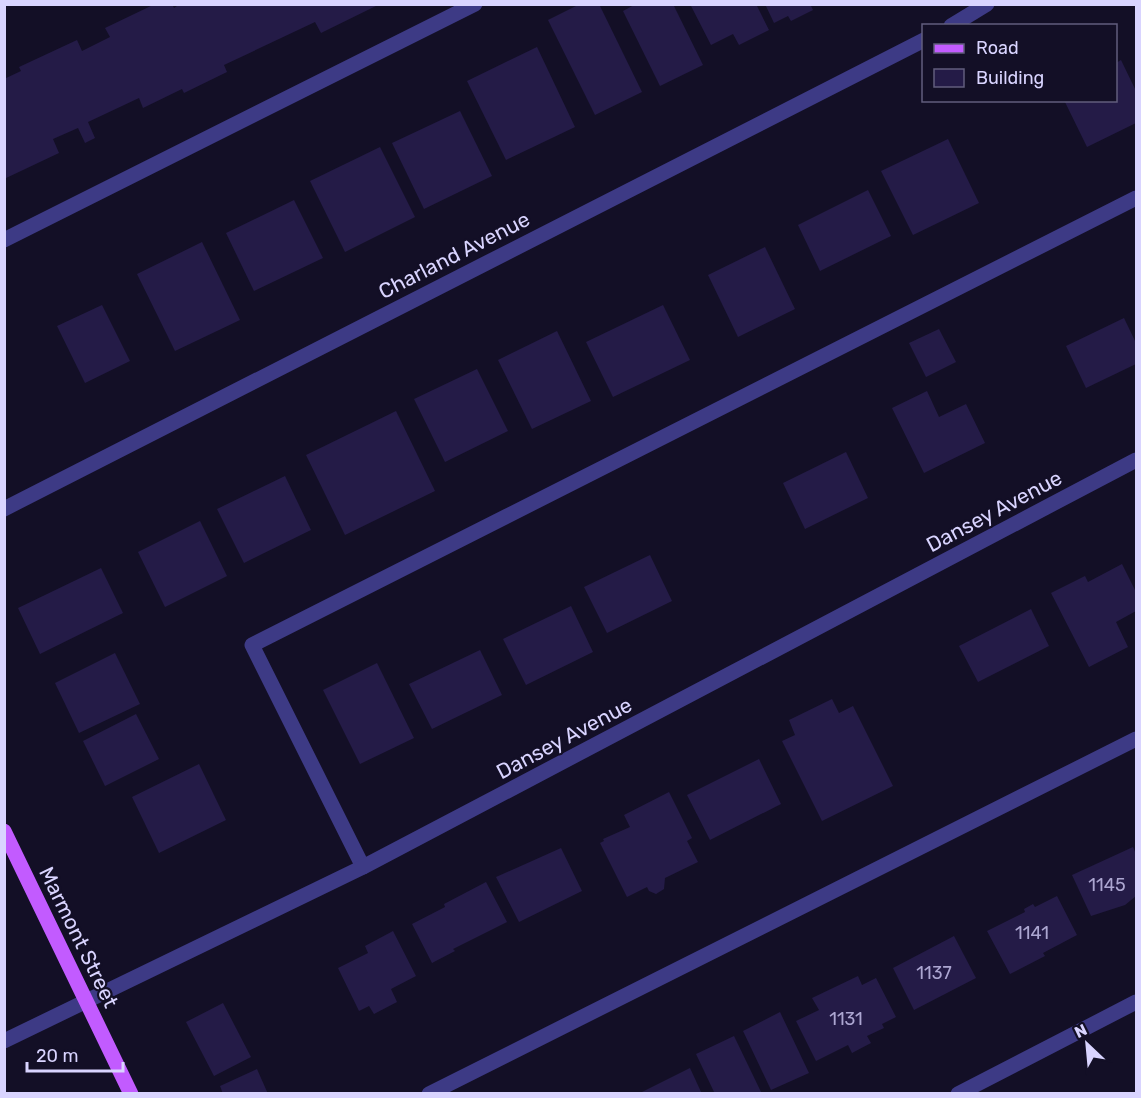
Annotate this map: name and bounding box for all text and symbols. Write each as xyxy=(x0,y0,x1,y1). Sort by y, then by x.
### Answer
legend xyxy=(922,24,1117,102)
text: Road xyxy=(976,37,1019,59)
text: Building xyxy=(976,67,1044,89)
street label: Charland Avenue xyxy=(374,206,534,304)
street label: Dansey Avenue xyxy=(922,465,1066,557)
street label: Dansey Avenue xyxy=(492,692,636,784)
street label: Marmont Street xyxy=(34,862,124,1012)
house number: 1145 xyxy=(1088,874,1126,896)
house number: 1141 xyxy=(1015,922,1049,944)
house number: 1137 xyxy=(916,962,952,984)
house number: 1131 xyxy=(829,1008,863,1030)
north arrow xyxy=(1057,1014,1117,1074)
text: N xyxy=(1071,1020,1090,1042)
scale bar xyxy=(27,1035,123,1073)
text: 20 m xyxy=(36,1045,78,1067)

